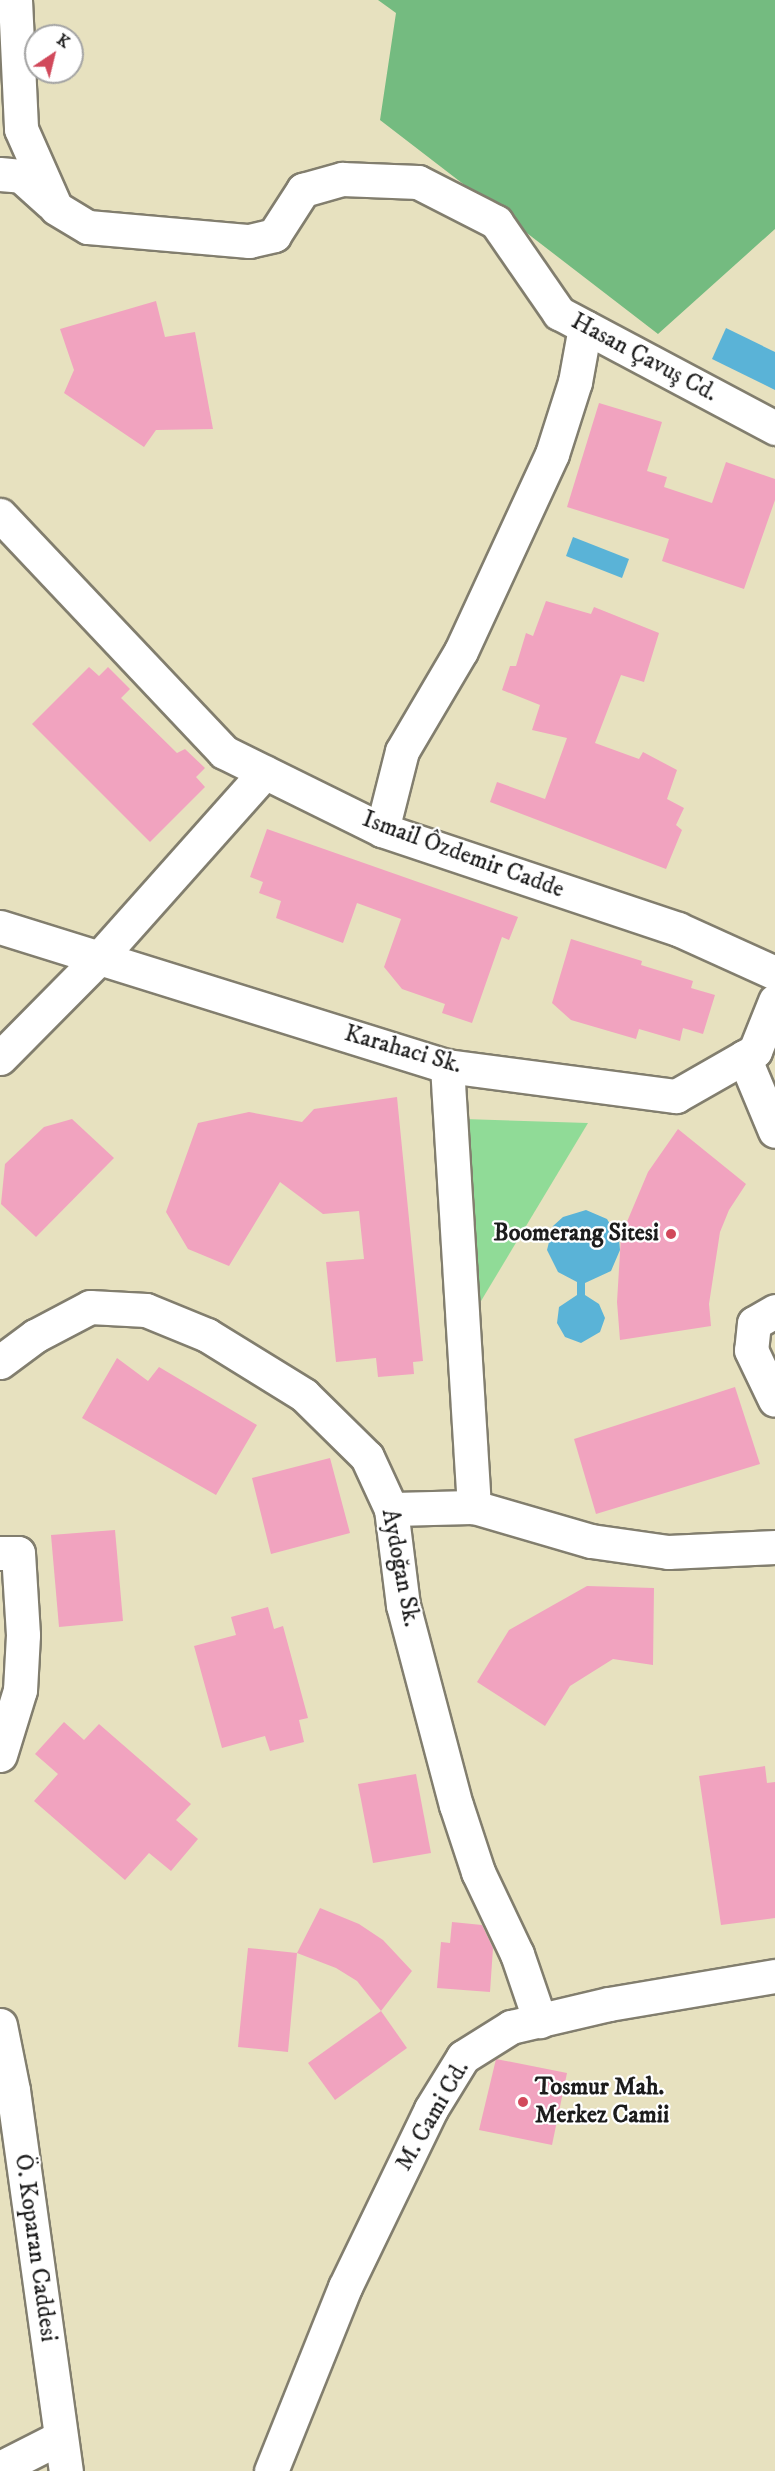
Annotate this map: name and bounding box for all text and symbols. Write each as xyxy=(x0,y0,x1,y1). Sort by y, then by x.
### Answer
north arrow xyxy=(24,24,84,84)
text: K xyxy=(53,29,74,52)
street label: Hasan Çavuş Cd. xyxy=(566,307,722,409)
street label: Ismail Ôzdemir Cadde xyxy=(358,805,568,905)
street label: Karahaci Sk. xyxy=(341,1020,465,1080)
place label: Boomerang Sitesi xyxy=(494,1220,659,1248)
marker: Boomerang Sitesi xyxy=(664,1227,678,1241)
street label: Aydoğan Sk. xyxy=(374,1507,426,1629)
street label: M. Cami Cd. xyxy=(390,2056,476,2176)
place label: Tosmur Mah. Merkez Camii xyxy=(535,2074,669,2130)
marker: Tosmur Mah. Merkez Camii xyxy=(516,2095,530,2109)
street label: Ö. Koparan Caddesi xyxy=(8,2152,62,2344)

